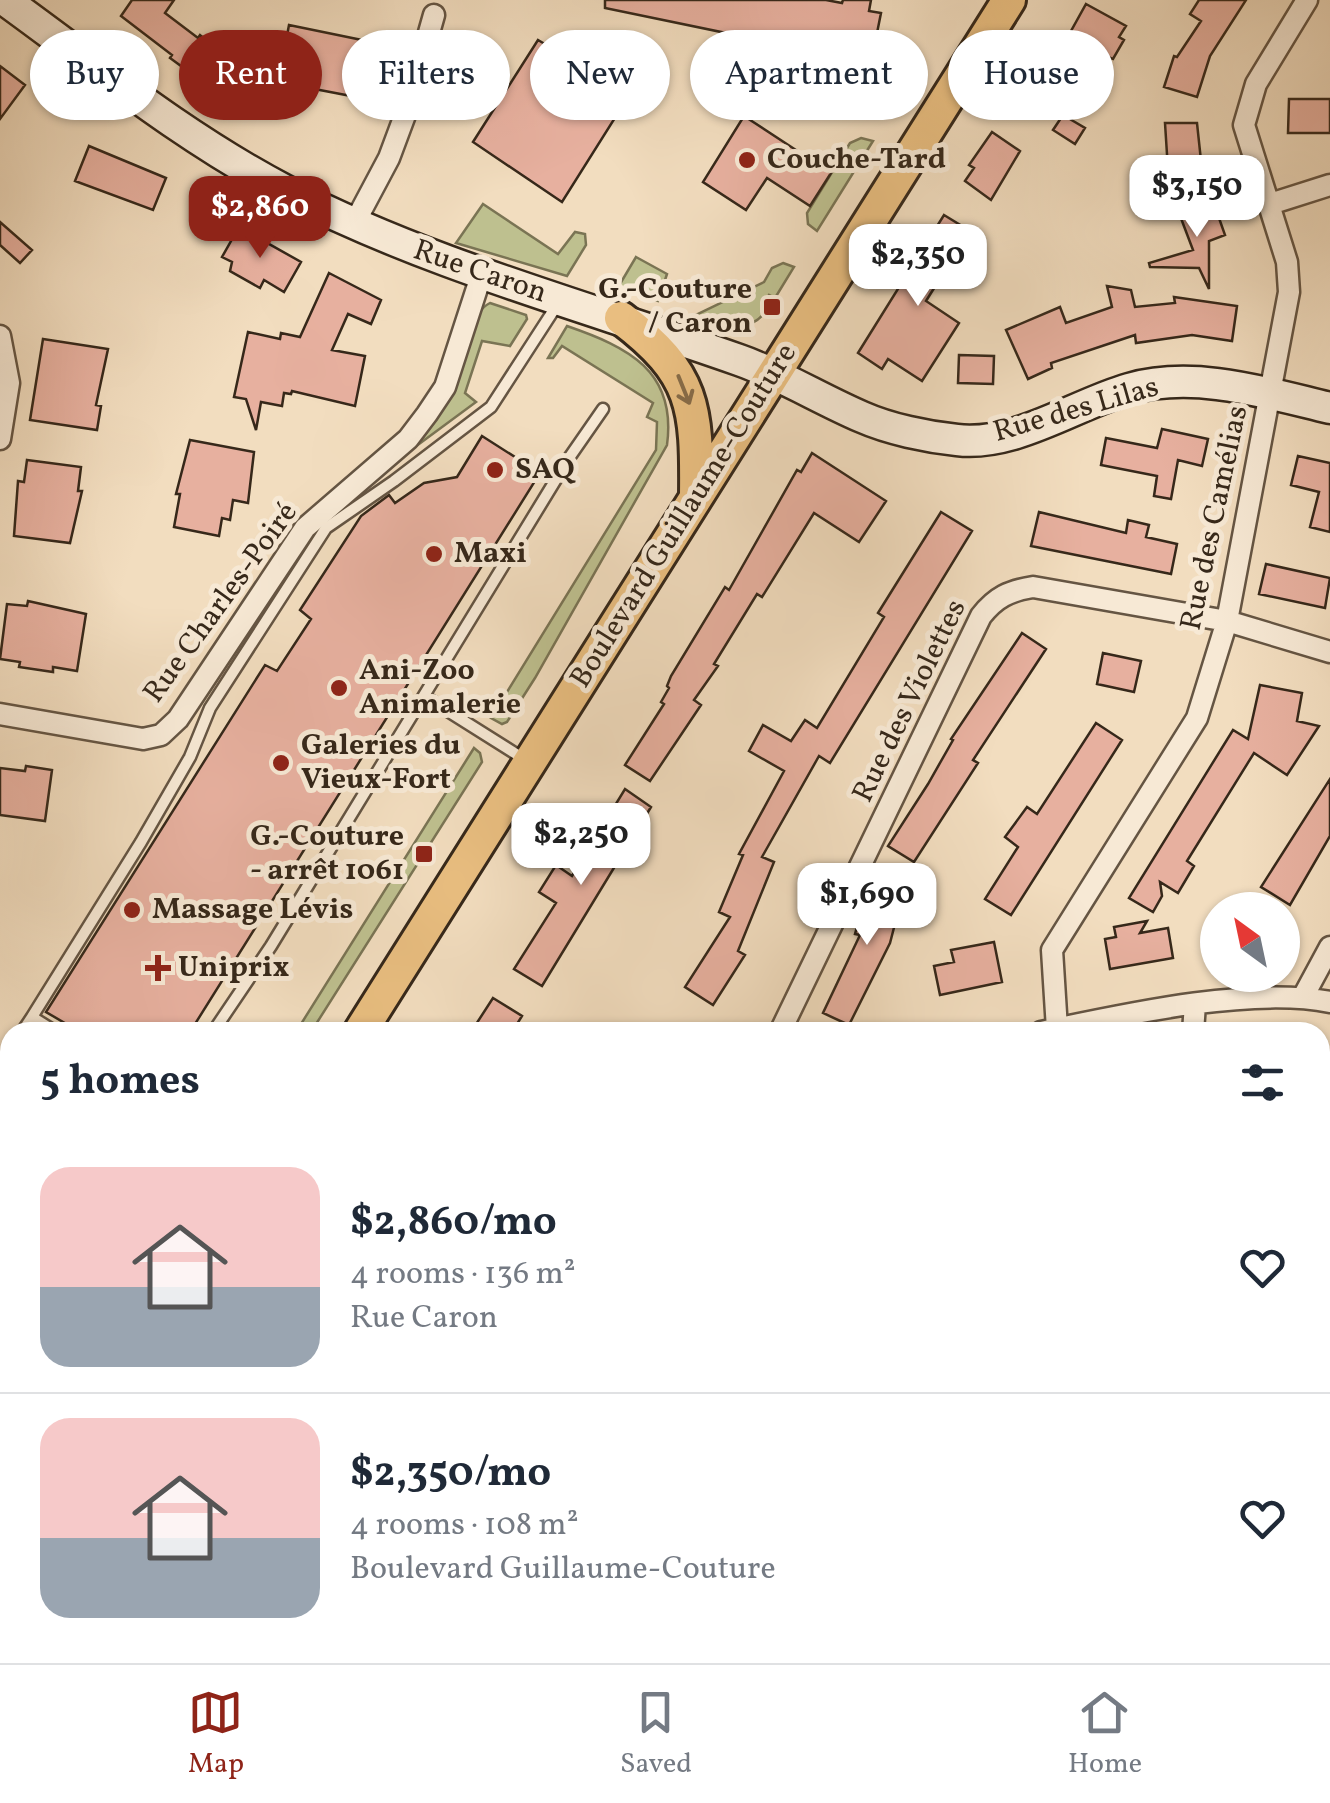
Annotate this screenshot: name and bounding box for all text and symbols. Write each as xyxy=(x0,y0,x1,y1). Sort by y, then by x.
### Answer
chip: Buy xyxy=(30,30,159,120)
chip: Rent xyxy=(179,30,322,120)
chip: Filters xyxy=(342,30,510,120)
chip: New xyxy=(530,30,670,120)
chip: Apartment xyxy=(690,30,928,120)
chip: House xyxy=(948,30,1114,120)
place label: Couche-Tard xyxy=(767,139,946,181)
marker: Couche-Tard xyxy=(736,149,758,171)
pin: $3,150 xyxy=(1116,155,1278,240)
text: $3,150 xyxy=(1151,165,1243,209)
pin: $2,860 xyxy=(179,176,341,261)
text: $2,860 xyxy=(211,186,309,230)
pin: $2,350 xyxy=(837,224,999,309)
street label: Rue Caron xyxy=(408,230,552,314)
text: $2,350 xyxy=(871,234,965,278)
place label: G.-Couture / Caron xyxy=(598,269,752,345)
marker: G.-Couture / Caron xyxy=(761,296,783,318)
street label: Boulevard Guillaume-Couture xyxy=(560,336,808,696)
street label: Rue des Lilas xyxy=(988,366,1164,454)
one-way arrow xyxy=(676,374,694,405)
street label: Rue des Camélias xyxy=(1171,402,1259,634)
place label: SAQ xyxy=(515,449,576,491)
marker: SAQ xyxy=(484,459,506,481)
street label: Rue Charles-Poiré xyxy=(134,494,308,712)
place label: Maxi xyxy=(454,533,527,575)
marker: Maxi xyxy=(423,543,445,565)
street label: Rue des Violettes xyxy=(843,592,977,810)
place label: Ani-Zoo Animalerie xyxy=(359,650,521,726)
marker: Ani-Zoo Animalerie xyxy=(328,677,350,699)
place label: Galeries du Vieux-Fort xyxy=(301,725,460,801)
marker: Galeries du Vieux-Fort xyxy=(270,752,292,774)
pin: $2,250 xyxy=(500,803,662,888)
text: $2,250 xyxy=(533,813,629,857)
place label: G.-Couture - arrêt 1061 xyxy=(250,816,404,892)
marker: G.-Couture - arrêt 1061 xyxy=(413,843,435,865)
pin: $1,690 xyxy=(786,863,948,948)
text: $1,690 xyxy=(819,873,915,917)
place label: Massage Lévis xyxy=(152,889,353,931)
north arrow xyxy=(1200,892,1300,992)
map controls xyxy=(1200,892,1300,992)
marker: Massage Lévis xyxy=(121,899,143,921)
place label: Uniprix xyxy=(178,947,290,989)
marker: Uniprix xyxy=(147,957,169,979)
text: 5 homes xyxy=(40,1053,200,1112)
icon: filters xyxy=(1235,1055,1290,1110)
text: $2,860/mo xyxy=(350,1194,557,1253)
icon: home xyxy=(120,1207,240,1327)
icon: heart xyxy=(1235,1240,1290,1295)
text: 4 rooms · 136 m² xyxy=(350,1253,576,1297)
text: Rue Caron xyxy=(350,1297,498,1341)
text: $2,350/mo xyxy=(350,1445,551,1504)
icon: home xyxy=(120,1458,240,1578)
icon: heart xyxy=(1235,1491,1290,1546)
text: 4 rooms · 108 m² xyxy=(350,1504,579,1548)
text: Boulevard Guillaume-Couture xyxy=(350,1548,776,1592)
tab: Map xyxy=(188,1685,244,1784)
tab: Saved xyxy=(620,1685,692,1784)
tab: Home xyxy=(1068,1685,1142,1784)

